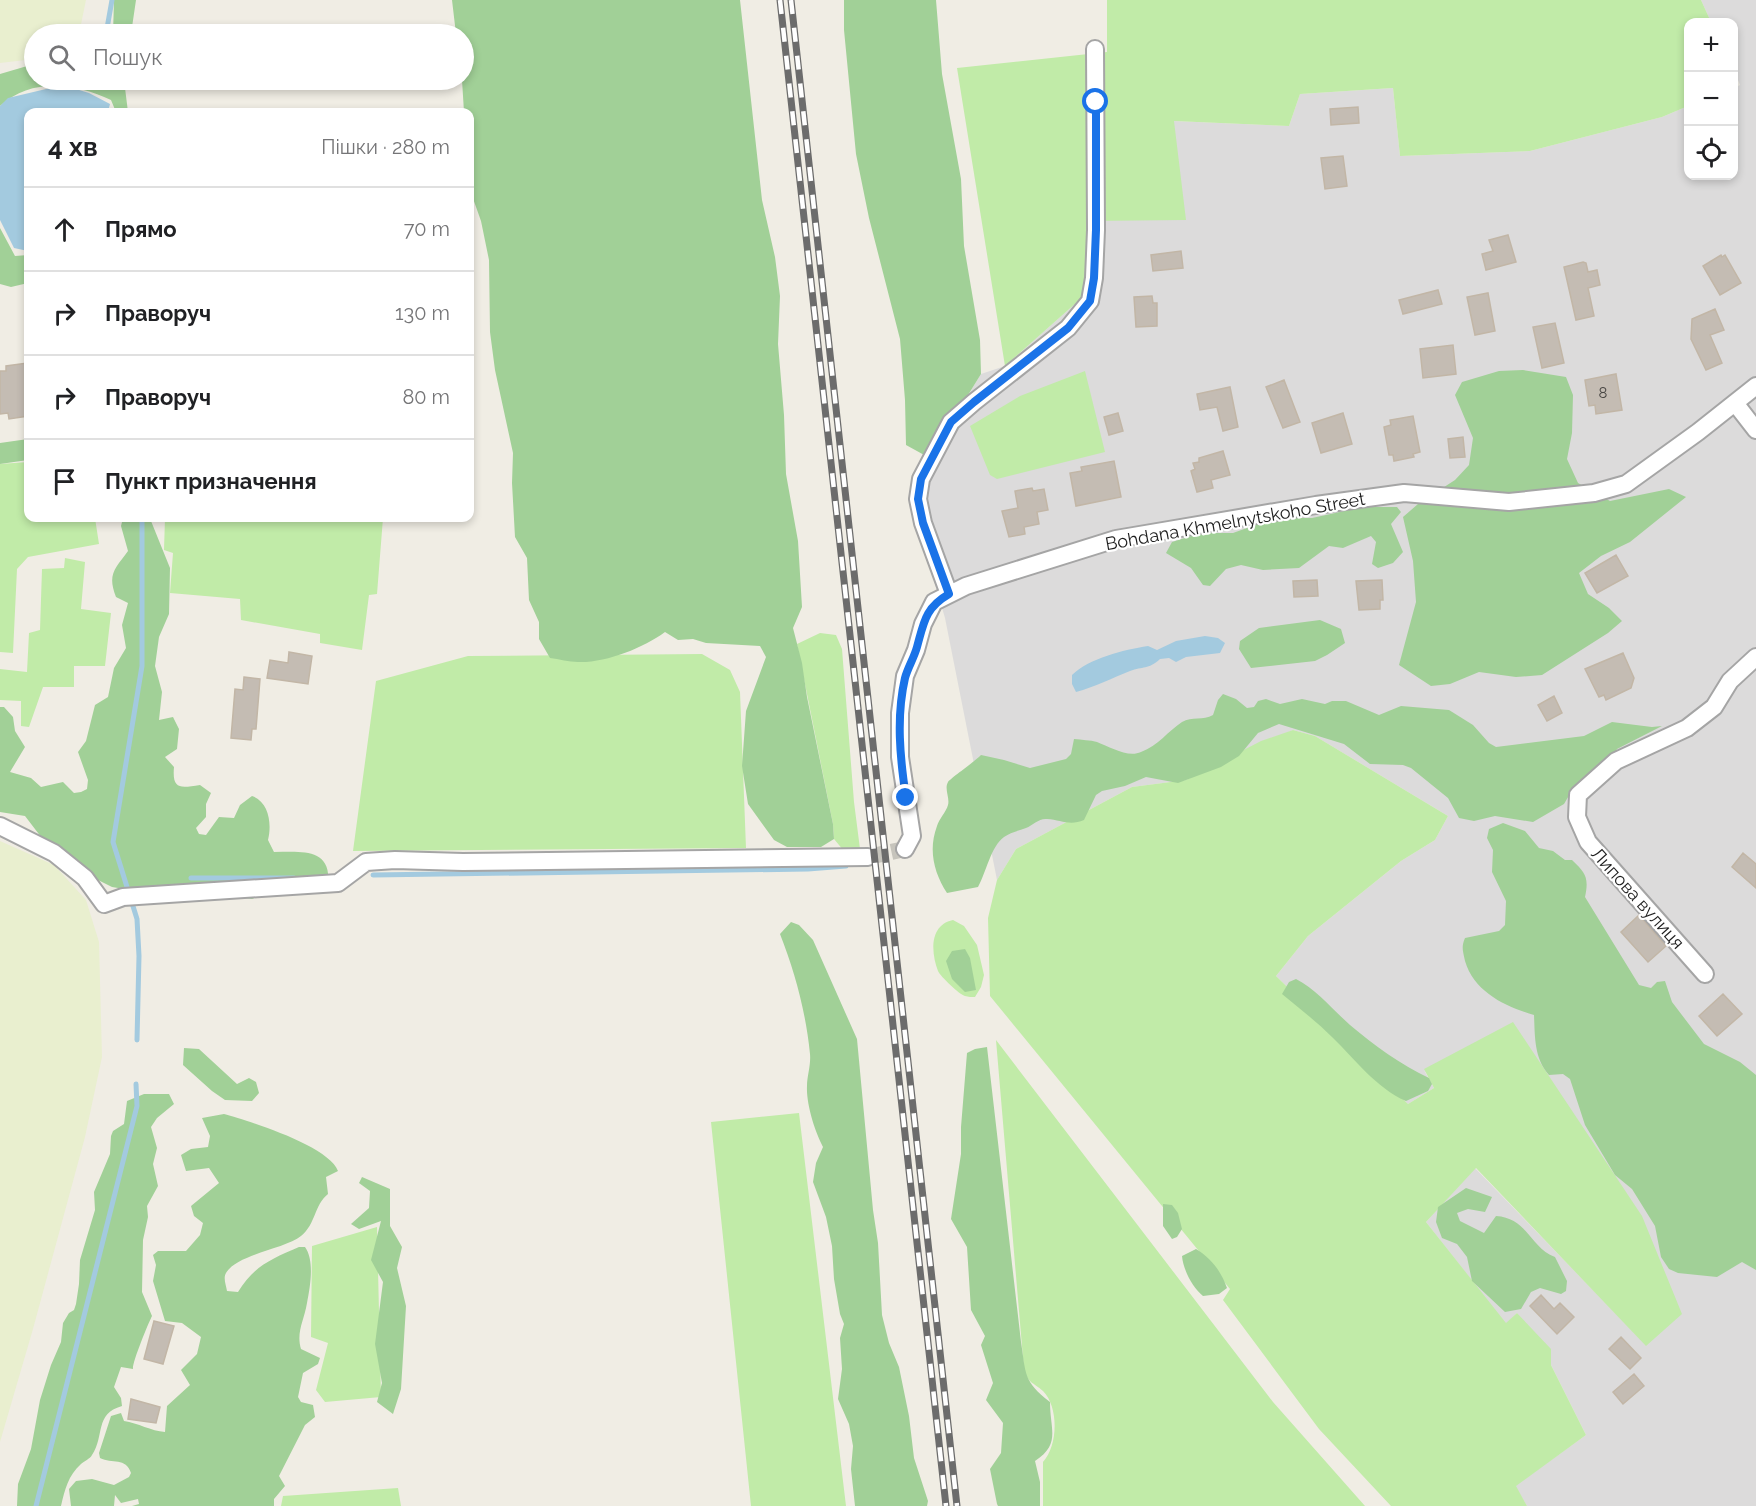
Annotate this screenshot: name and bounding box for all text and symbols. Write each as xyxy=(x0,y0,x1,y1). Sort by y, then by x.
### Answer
map controls xyxy=(1684,18,1738,180)
button: + xyxy=(1684,18,1738,72)
search box xyxy=(24,24,474,90)
icon: search xyxy=(45,41,78,74)
text: Пошук xyxy=(93,44,163,70)
button: − xyxy=(1684,72,1738,126)
route start xyxy=(1082,88,1108,114)
button: locate xyxy=(1684,126,1738,180)
text: 4 хв xyxy=(48,132,98,162)
text: Пішки · 280 m xyxy=(321,135,450,159)
icon: ahead xyxy=(48,213,81,246)
text: Прямо xyxy=(105,216,177,242)
text: 70 m xyxy=(404,217,450,241)
icon: right xyxy=(48,297,81,330)
text: Праворуч xyxy=(105,300,211,326)
text: 130 m xyxy=(395,301,450,325)
icon: right xyxy=(48,381,81,414)
text: Праворуч xyxy=(105,384,211,410)
house number: 8 xyxy=(1599,384,1608,402)
text: 80 m xyxy=(402,385,450,409)
icon: arrive xyxy=(48,465,81,498)
text: Пункт призначення xyxy=(105,468,317,494)
street label: Bohdana Khmelnytskoho Street xyxy=(1103,488,1367,554)
route end xyxy=(892,784,918,810)
street label: Липова вулиця xyxy=(1587,843,1689,953)

